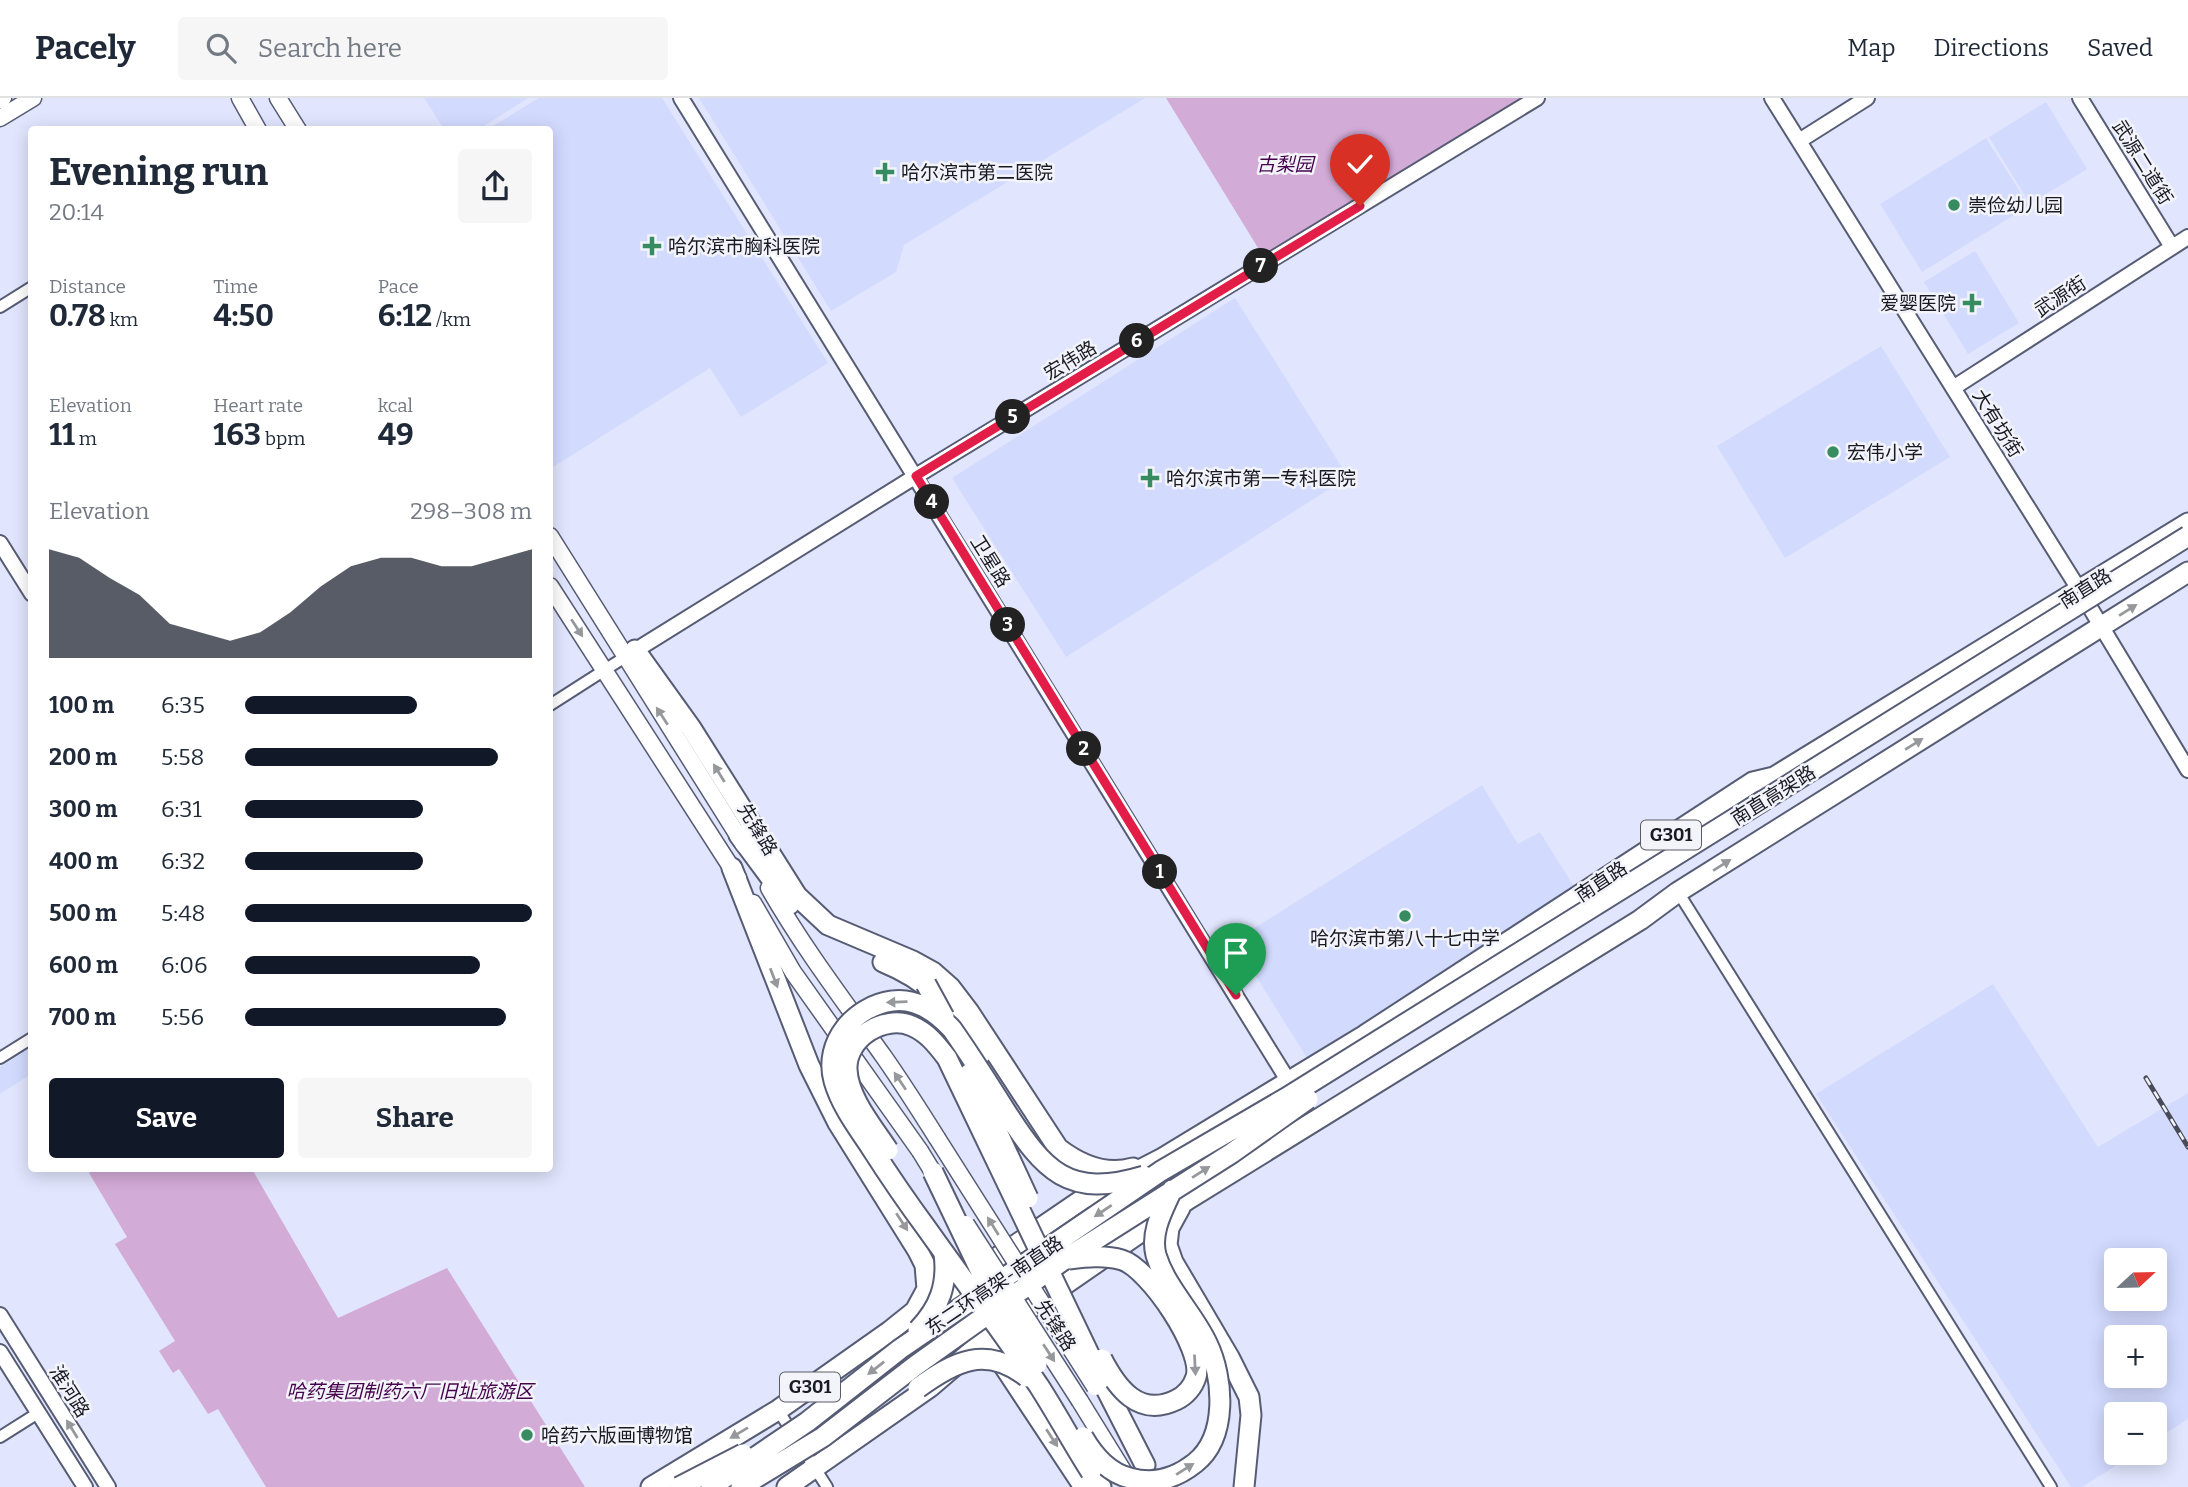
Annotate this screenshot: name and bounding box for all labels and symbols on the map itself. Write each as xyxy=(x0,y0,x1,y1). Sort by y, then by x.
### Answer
street label: 武源二道街 xyxy=(2108,116,2178,209)
pin xyxy=(1330,134,1390,206)
park label: 古梨园 xyxy=(1256,153,1316,176)
place label: 哈尔滨市第二医院 xyxy=(901,161,1053,184)
marker: 哈尔滨市第二医院 xyxy=(875,162,895,182)
place label: 崇俭幼儿园 xyxy=(1968,194,2063,217)
marker: 崇俭幼儿园 xyxy=(1946,197,1962,213)
place label: 哈尔滨市胸科医院 xyxy=(668,235,820,258)
marker: 哈尔滨市胸科医院 xyxy=(642,236,662,256)
pin: 7 xyxy=(1244,248,1278,284)
street label: 武源街 xyxy=(2030,271,2090,322)
place label: 爱婴医院 xyxy=(1880,292,1956,315)
marker: 爱婴医院 xyxy=(1962,293,1982,313)
pin: 6 xyxy=(1120,324,1154,358)
street label: 宏伟路 xyxy=(1040,336,1101,385)
street label: 大有坊街 xyxy=(1968,385,2027,462)
pin: 5 xyxy=(996,400,1030,434)
place label: 宏伟小学 xyxy=(1847,441,1923,464)
marker: 宏伟小学 xyxy=(1825,444,1841,460)
place label: 哈尔滨市第一专科医院 xyxy=(1166,467,1356,490)
marker: 哈尔滨市第一专科医院 xyxy=(1140,468,1160,488)
pin: 4 xyxy=(914,484,950,520)
street label: 卫星路 xyxy=(966,531,1015,592)
street label: 南直路 xyxy=(2055,564,2116,613)
one-way arrow xyxy=(2118,603,2137,616)
pin: 3 xyxy=(990,608,1026,642)
one-way arrow xyxy=(570,618,583,638)
one-way arrow xyxy=(656,706,669,725)
pin: 2 xyxy=(1066,732,1102,766)
one-way arrow xyxy=(1905,737,1924,750)
street label: 南直高架路 xyxy=(1727,760,1820,830)
one-way arrow xyxy=(713,763,726,782)
street label: 先锋路 xyxy=(733,799,782,860)
road number: G301 xyxy=(1641,820,1701,850)
pin: 1 xyxy=(1142,854,1178,890)
street label: 南直路 xyxy=(1571,856,1631,907)
one-way arrow xyxy=(1712,858,1731,871)
marker: 哈尔滨市第八十七中学 xyxy=(1397,908,1413,924)
pin xyxy=(1206,923,1266,995)
place label: 哈尔滨市第八十七中学 xyxy=(1310,927,1500,950)
one-way arrow xyxy=(768,967,779,988)
one-way arrow xyxy=(886,997,908,1008)
one-way arrow xyxy=(893,1072,907,1090)
one-way arrow xyxy=(1192,1165,1211,1178)
one-way arrow xyxy=(1094,1204,1112,1218)
one-way arrow xyxy=(895,1212,908,1231)
one-way arrow xyxy=(986,1216,999,1235)
street label: 东二环高架-南直路 xyxy=(921,1231,1067,1340)
north arrow xyxy=(2104,1248,2166,1311)
street label: 先锋路 xyxy=(1030,1295,1081,1355)
one-way arrow xyxy=(1042,1344,1056,1362)
one-way arrow xyxy=(1190,1354,1201,1376)
street label: 淮河路 xyxy=(45,1361,94,1422)
one-way arrow xyxy=(867,1361,885,1375)
road number: G301 xyxy=(780,1372,840,1402)
park label: 哈药集团制药六厂旧址旅游区 xyxy=(286,1380,536,1403)
one-way arrow xyxy=(65,1420,78,1439)
place label: 哈药六版画博物馆 xyxy=(541,1424,693,1447)
marker: 哈药六版画博物馆 xyxy=(519,1427,535,1443)
one-way arrow xyxy=(729,1427,748,1439)
one-way arrow xyxy=(1045,1428,1058,1448)
one-way arrow xyxy=(1176,1463,1195,1476)

